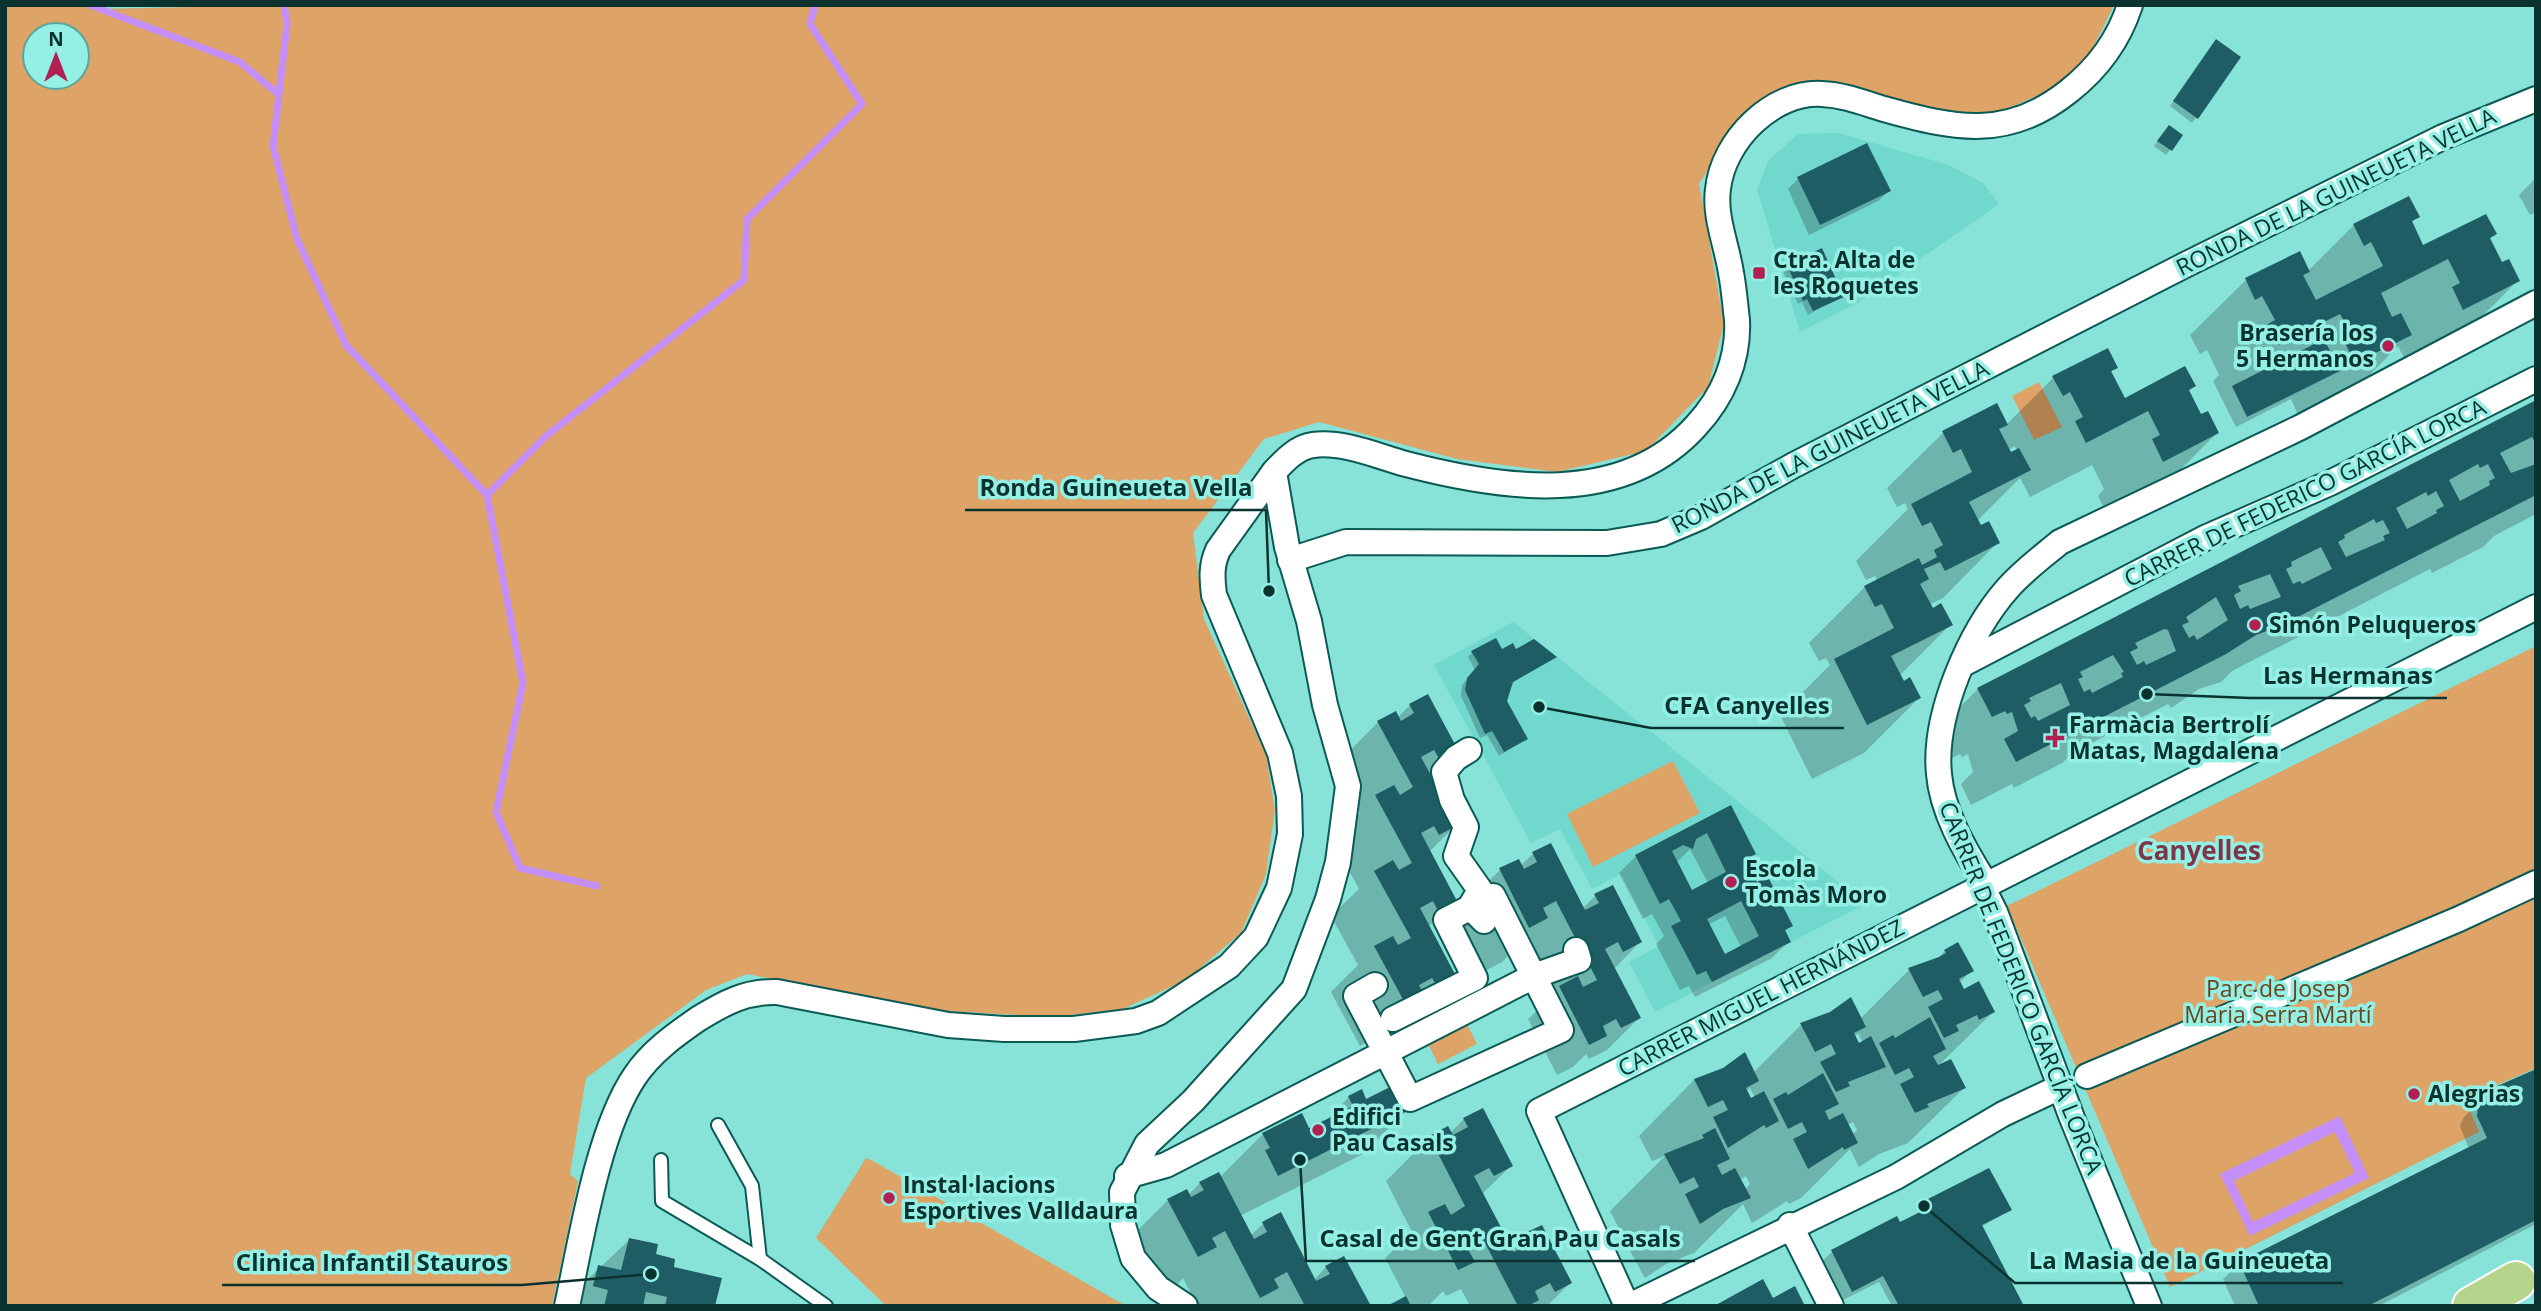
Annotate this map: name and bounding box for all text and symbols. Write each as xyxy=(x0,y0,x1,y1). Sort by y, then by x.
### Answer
north arrow xyxy=(21,21,91,91)
text: N xyxy=(48,26,64,52)
street label: RONDA DE LA GUINEUETA VELLA xyxy=(2170,99,2501,283)
place label: Ctra. Alta de les Roquetes xyxy=(1773,243,1919,301)
marker: Ctra. Alta de les Roquetes xyxy=(1751,265,1767,281)
place label: Brasería los 5 Hermanos xyxy=(2236,316,2374,374)
marker: Brasería los 5 Hermanos xyxy=(2380,338,2396,354)
street label: RONDA DE LA GUINEUETA VELLA xyxy=(1665,352,1994,540)
street label: CARRER DE FEDERICO GARCÍA LORCA xyxy=(2118,390,2491,594)
callout: Ronda Guineueta Vella xyxy=(965,465,1266,510)
text: Ronda Guineueta Vella xyxy=(980,470,1252,503)
place label: Simón Peluqueros xyxy=(2269,608,2476,640)
marker: Simón Peluqueros xyxy=(2247,617,2263,633)
callout: Las Hermanas xyxy=(2250,653,2447,698)
text: Las Hermanas xyxy=(2263,658,2433,691)
callout: CFA Canyelles xyxy=(1651,683,1844,728)
text: CFA Canyelles xyxy=(1664,688,1830,721)
place label: Farmàcia Bertrolí Matas, Magdalena xyxy=(2069,708,2279,766)
marker: Farmàcia Bertrolí Matas, Magdalena xyxy=(2047,730,2063,746)
street label: CARRER DE FEDERICO GARCÍA LORCA xyxy=(1932,797,2112,1179)
district label: Canyelles xyxy=(2137,832,2261,868)
place label: Escola Tomàs Moro xyxy=(1745,852,1887,910)
marker: Escola Tomàs Moro xyxy=(1723,874,1739,890)
street label: CARRER MIGUEL HERNÁNDEZ xyxy=(1612,911,1909,1083)
park label: Parc de Josep Maria Serra Martí xyxy=(2184,972,2373,1030)
place label: Alegrias xyxy=(2428,1077,2520,1109)
marker: Alegrias xyxy=(2406,1086,2422,1102)
place label: Edifici Pau Casals xyxy=(1332,1100,1454,1158)
marker: Edifici Pau Casals xyxy=(1310,1122,1326,1138)
place label: Instal·lacions Esportives Valldaura xyxy=(903,1168,1138,1226)
marker: Instal·lacions Esportives Valldaura xyxy=(881,1190,897,1206)
callout: Casal de Gent Gran Pau Casals xyxy=(1306,1216,1695,1261)
text: Casal de Gent Gran Pau Casals xyxy=(1319,1221,1681,1254)
callout: La Masia de la Guineueta xyxy=(2015,1238,2343,1283)
callout: Clinica Infantil Stauros xyxy=(222,1240,522,1285)
text: La Masia de la Guineueta xyxy=(2029,1243,2329,1276)
text: Clinica Infantil Stauros xyxy=(236,1245,508,1278)

